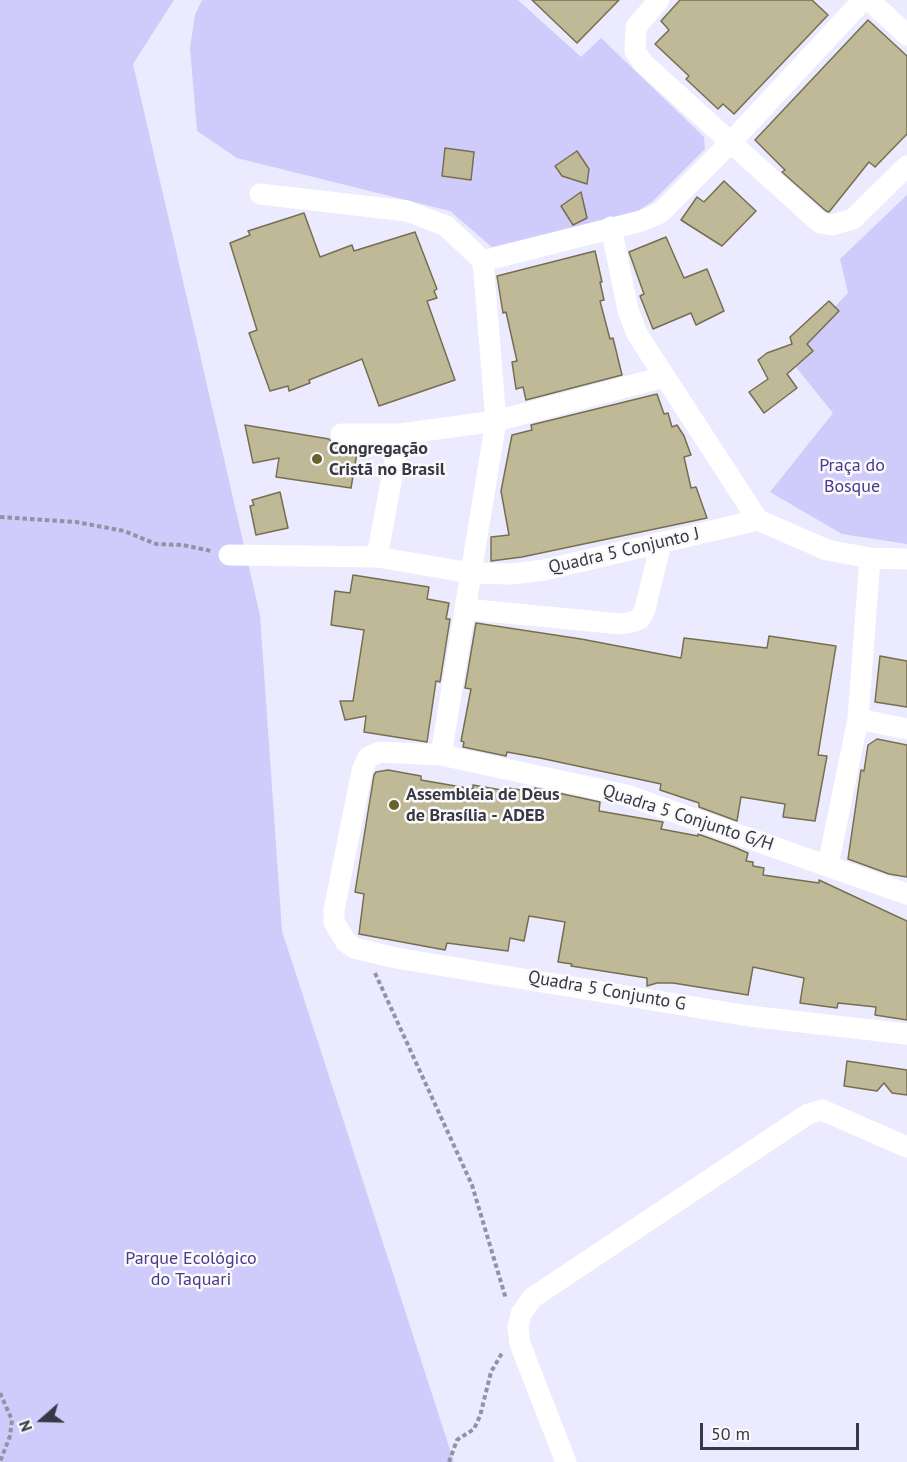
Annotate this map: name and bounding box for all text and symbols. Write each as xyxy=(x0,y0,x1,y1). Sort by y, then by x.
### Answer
place label: Congregação Cristã no Brasil xyxy=(329,438,445,480)
marker: Congregação Cristã no Brasil xyxy=(310,452,324,466)
park label: Praça do Bosque xyxy=(819,455,885,498)
street label: Quadra 5 Conjunto J xyxy=(546,523,702,579)
street label: Quadra 5 Conjunto G/H xyxy=(600,780,776,856)
place label: Assembleia de Deus de Brasília - ADEB xyxy=(406,784,560,826)
marker: Assembleia de Deus de Brasília - ADEB xyxy=(387,798,401,812)
street label: Quadra 5 Conjunto G xyxy=(526,966,688,1016)
park label: Parque Ecológico do Taquari xyxy=(125,1248,257,1290)
north arrow xyxy=(12,1390,72,1450)
scale bar xyxy=(703,1411,862,1449)
text: N xyxy=(14,1418,36,1435)
text: 50 m xyxy=(711,1422,750,1445)

